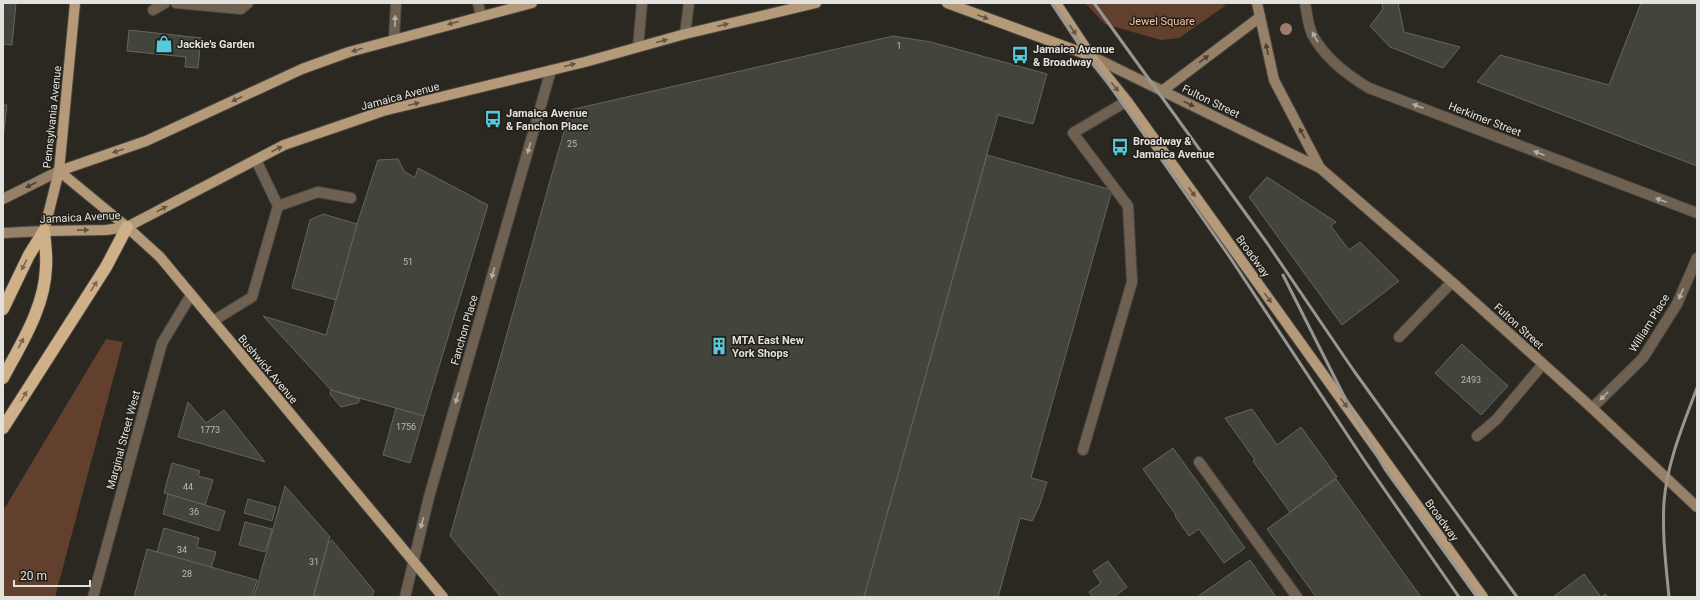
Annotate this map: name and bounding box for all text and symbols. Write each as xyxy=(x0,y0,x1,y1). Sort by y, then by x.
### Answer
one-way arrow xyxy=(392,14,398,27)
one-way arrow xyxy=(978,14,990,20)
park label: Jewel Square xyxy=(1129,15,1195,28)
one-way arrow xyxy=(447,20,459,26)
one-way arrow xyxy=(717,22,729,28)
one-way arrow xyxy=(1070,24,1077,36)
one-way arrow xyxy=(1311,31,1318,43)
shop icon: Jackie's Garden xyxy=(154,34,174,54)
one-way arrow xyxy=(655,37,668,43)
place label: Jackie's Garden xyxy=(177,38,255,51)
house number: 1 xyxy=(896,41,902,51)
one-way arrow xyxy=(1263,42,1269,55)
place label: Jamaica Avenue & Broadway xyxy=(1033,43,1115,69)
bus stop icon: Jamaica Avenue & Broadway xyxy=(1010,45,1030,65)
one-way arrow xyxy=(350,47,363,53)
one-way arrow xyxy=(1199,55,1210,63)
one-way arrow xyxy=(564,62,576,68)
street label: Pennsylvania Avenue xyxy=(41,65,64,169)
street label: Jamaica Avenue xyxy=(359,80,441,113)
one-way arrow xyxy=(1111,81,1120,92)
street label: Fulton Street xyxy=(1180,82,1242,121)
one-way arrow xyxy=(231,96,242,102)
one-way arrow xyxy=(407,100,420,106)
street label: Herkimer Street xyxy=(1447,100,1523,139)
one-way arrow xyxy=(1183,101,1195,107)
one-way arrow xyxy=(1411,103,1423,109)
place label: Jamaica Avenue & Fanchon Place xyxy=(506,107,588,133)
bus stop icon: Jamaica Avenue & Fanchon Place xyxy=(483,109,503,129)
one-way arrow xyxy=(1299,127,1305,139)
place label: Broadway & Jamaica Avenue xyxy=(1133,135,1215,161)
bus stop icon: Broadway & Jamaica Avenue xyxy=(1110,137,1130,157)
house number: 25 xyxy=(567,139,577,149)
one-way arrow xyxy=(526,142,532,154)
one-way arrow xyxy=(271,146,283,152)
one-way arrow xyxy=(111,148,123,154)
one-way arrow xyxy=(1533,149,1545,155)
one-way arrow xyxy=(26,182,37,188)
one-way arrow xyxy=(1188,187,1196,197)
one-way arrow xyxy=(1654,196,1666,202)
one-way arrow xyxy=(156,206,168,212)
street label: Jamaica Avenue xyxy=(39,209,121,226)
one-way arrow xyxy=(77,227,90,233)
street label: Broadway xyxy=(1233,233,1273,280)
house number: 51 xyxy=(403,257,413,267)
one-way arrow xyxy=(21,259,27,270)
one-way arrow xyxy=(490,267,496,279)
one-way arrow xyxy=(90,281,98,291)
one-way arrow xyxy=(1678,288,1684,300)
one-way arrow xyxy=(1264,292,1272,303)
street label: William Place xyxy=(1626,292,1673,355)
street label: Fanchon Place xyxy=(448,294,481,367)
street label: Fulton Street xyxy=(1491,301,1546,352)
street label: Bushwick Avenue xyxy=(235,332,300,406)
place label: MTA East New York Shops xyxy=(732,334,804,360)
building icon: MTA East New York Shops xyxy=(709,336,729,356)
one-way arrow xyxy=(18,337,24,349)
house number: 2493 xyxy=(1461,375,1481,385)
street label: Marginal Street West xyxy=(104,389,143,491)
one-way arrow xyxy=(20,391,28,401)
one-way arrow xyxy=(454,392,460,404)
one-way arrow xyxy=(1599,392,1609,401)
one-way arrow xyxy=(1339,398,1347,408)
house number: 1756 xyxy=(396,422,416,432)
house number: 1773 xyxy=(200,425,220,435)
house number: 44 xyxy=(183,482,193,492)
street label: Broadway xyxy=(1422,497,1462,544)
house number: 36 xyxy=(189,507,199,517)
one-way arrow xyxy=(419,517,425,529)
house number: 34 xyxy=(177,545,187,555)
house number: 31 xyxy=(309,557,319,567)
scale bar xyxy=(14,562,90,588)
text: 20 m xyxy=(20,569,47,583)
house number: 28 xyxy=(182,569,192,579)

